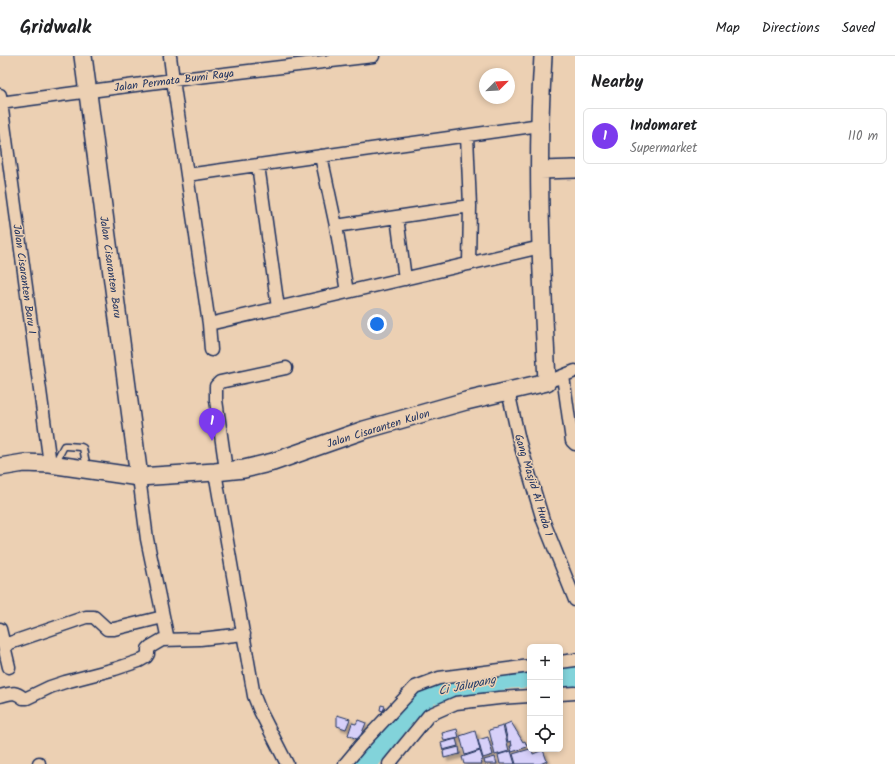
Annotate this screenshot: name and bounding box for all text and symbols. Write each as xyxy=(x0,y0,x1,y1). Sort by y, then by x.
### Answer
text: Gridwalk xyxy=(20,13,91,43)
text: Map xyxy=(715,17,740,39)
text: Directions xyxy=(762,17,820,39)
text: Saved xyxy=(842,17,875,39)
street label: Jalan Permata Bumi Raya xyxy=(113,65,235,97)
north arrow xyxy=(479,68,515,104)
text: Nearby xyxy=(591,69,643,96)
text: Indomaret xyxy=(630,114,697,138)
text: 1 xyxy=(603,126,607,147)
text: 110 m xyxy=(848,126,878,147)
text: Supermarket xyxy=(630,138,697,159)
street label: Jalan Cisaranten Baru xyxy=(94,215,126,320)
street label: Jalan Cisaranten Baru I xyxy=(7,223,41,335)
your location xyxy=(367,314,387,334)
street label: Jalan Cisaranten Kulon xyxy=(325,405,432,453)
pin: 1 xyxy=(199,408,225,441)
street label: Gang Masjid Al Huda 1 xyxy=(509,432,557,539)
map controls xyxy=(527,644,563,752)
button: + xyxy=(527,644,563,680)
water label: Ci Jalupang xyxy=(437,670,499,701)
button: − xyxy=(527,680,563,716)
button: locate xyxy=(527,716,563,752)

